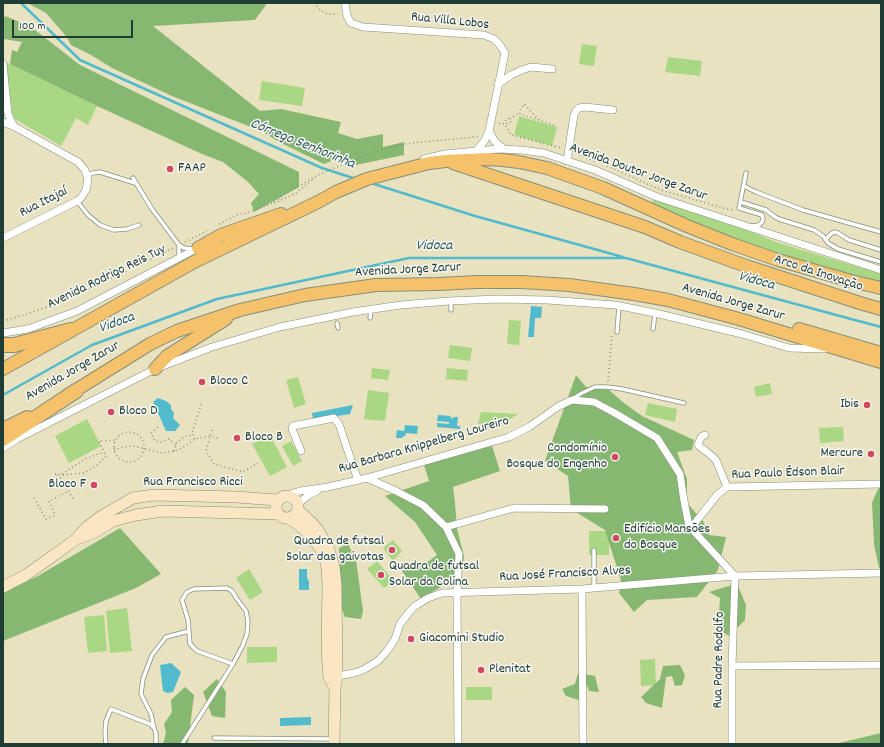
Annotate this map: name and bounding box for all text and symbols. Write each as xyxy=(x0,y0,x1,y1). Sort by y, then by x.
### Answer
street label: Rua Villa Lobos xyxy=(410,10,490,34)
scale bar xyxy=(14,12,135,38)
text: 100 m xyxy=(19,18,46,35)
water label: Córrego Senhorinha xyxy=(247,116,357,174)
street label: Avenida Doutor Jorge Zarur xyxy=(567,140,709,206)
place label: FAAP xyxy=(178,161,206,177)
marker: FAAP xyxy=(165,164,175,174)
street label: Rua Itajaí xyxy=(17,184,71,222)
water label: Vidoca xyxy=(416,238,452,256)
street label: Avenida Rodrigo Reis Tuy xyxy=(45,242,169,314)
street label: Arco da Inovação xyxy=(771,252,865,296)
street label: Avenida Jorge Zarur xyxy=(355,260,461,282)
water label: Vidoca xyxy=(736,269,776,295)
street label: Avenida Jorge Zarur xyxy=(680,280,786,326)
water label: Vidoca xyxy=(97,309,137,339)
street label: Avenida Jorge Zarur xyxy=(23,338,123,406)
place label: Bloco C xyxy=(210,374,248,390)
marker: Bloco C xyxy=(197,377,207,387)
place label: Ibis xyxy=(840,397,859,413)
marker: Ibis xyxy=(862,400,872,410)
place label: Bloco D xyxy=(119,404,157,420)
marker: Bloco D xyxy=(106,407,116,417)
street label: Rua Barbara Knippelberg Loureiro xyxy=(337,414,511,478)
place label: Bloco B xyxy=(245,430,283,446)
marker: Bloco B xyxy=(232,433,242,443)
place label: Condomínio Bosque do Engenho xyxy=(506,441,607,474)
place label: Mercure xyxy=(820,446,863,462)
marker: Mercure xyxy=(866,449,876,459)
marker: Condomínio Bosque do Engenho xyxy=(610,452,620,462)
street label: Rua Paulo Édson Blair xyxy=(731,464,845,484)
street label: Rua Francisco Ricci xyxy=(143,475,243,491)
place label: Bloco F xyxy=(48,477,86,493)
marker: Bloco F xyxy=(89,480,99,490)
place label: Edifício Mansões do Bosque xyxy=(624,522,710,554)
marker: Edifício Mansões do Bosque xyxy=(611,533,621,543)
place label: Quadra de futsal Solar das gaivotas xyxy=(286,534,384,566)
marker: Quadra de futsal Solar das gaivotas xyxy=(387,545,397,555)
place label: Quadra de futsal Solar da Colina xyxy=(389,559,479,592)
street label: Rua José Francisco Alves xyxy=(499,563,631,587)
marker: Quadra de futsal Solar da Colina xyxy=(376,570,386,580)
street label: Rua Padre Rodolfo xyxy=(711,611,729,709)
place label: Giacomini Studio xyxy=(419,631,504,647)
marker: Giacomini Studio xyxy=(406,634,416,644)
place label: Plenitat xyxy=(489,662,531,678)
marker: Plenitat xyxy=(476,665,486,675)

